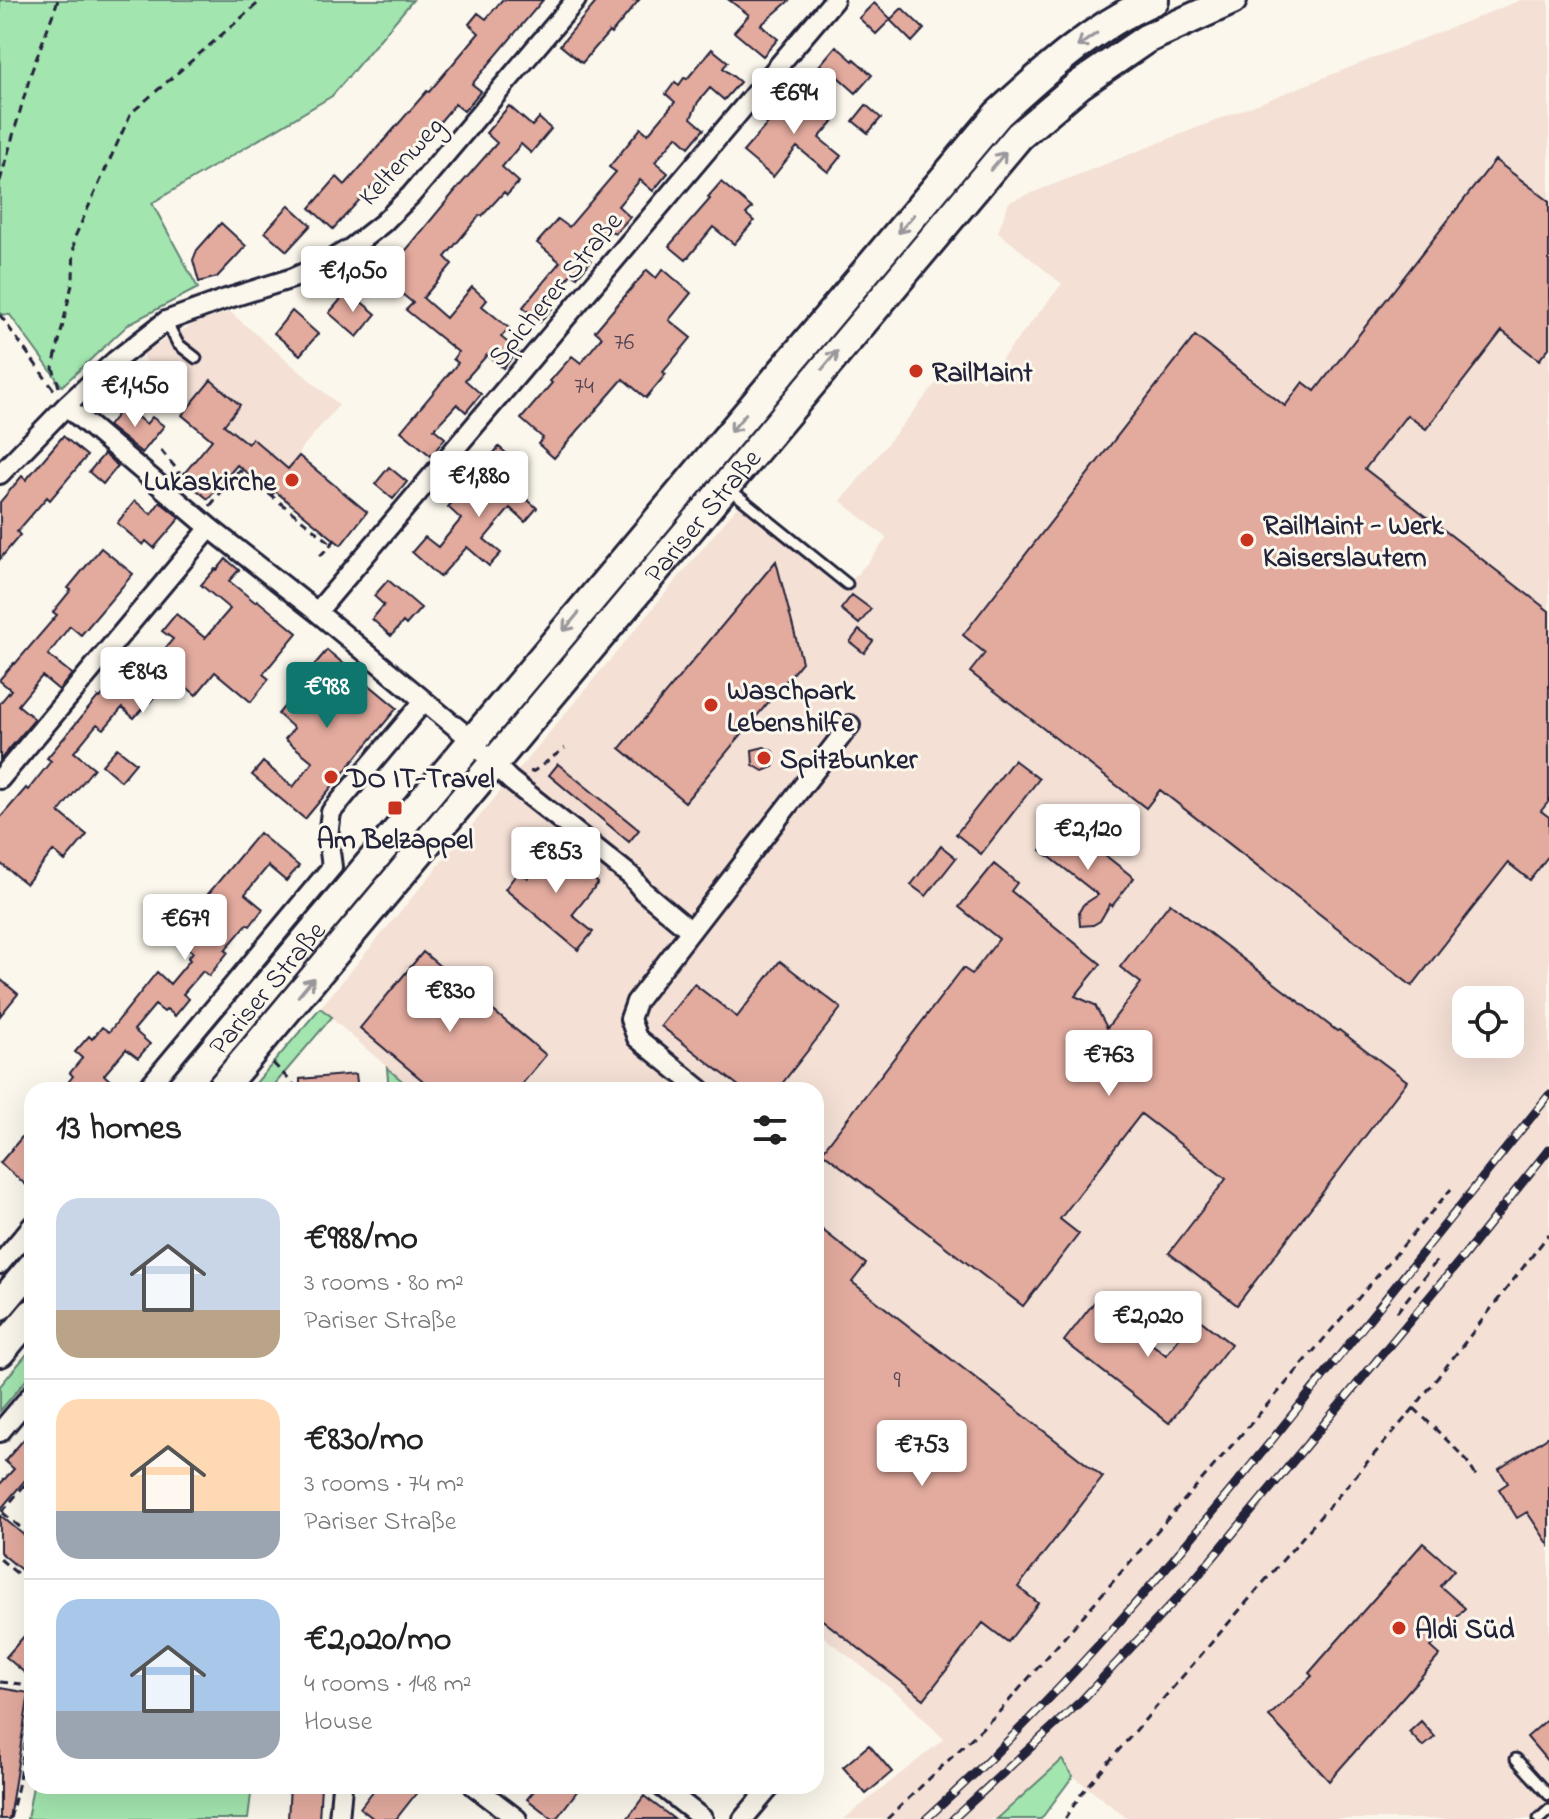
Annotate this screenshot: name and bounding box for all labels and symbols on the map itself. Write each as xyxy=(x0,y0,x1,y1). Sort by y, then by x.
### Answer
one-way arrow xyxy=(1077,32,1099,48)
pin: €694 xyxy=(747,68,841,136)
street label: Keltenweg xyxy=(350,108,455,217)
one-way arrow xyxy=(989,152,1007,172)
street label: Spicherer Straße xyxy=(479,203,634,377)
one-way arrow xyxy=(897,213,915,234)
pin: €1,050 xyxy=(288,246,418,314)
house number: 76 xyxy=(614,326,635,361)
one-way arrow xyxy=(821,350,839,371)
place label: RailMaint xyxy=(932,354,1033,395)
pin: €1,450 xyxy=(70,361,200,429)
marker: RailMaint xyxy=(907,362,925,380)
house number: 74 xyxy=(574,370,594,405)
one-way arrow xyxy=(729,412,747,433)
street label: Pariser Straße xyxy=(636,441,773,593)
pin: €1,880 xyxy=(414,451,544,519)
place label: Lukaskirche xyxy=(144,463,277,504)
marker: Lukaskirche xyxy=(283,471,301,489)
place label: RailMaint - Werk Kaiserslautern xyxy=(1263,507,1444,580)
marker: RailMaint - Werk Kaiserslautern xyxy=(1238,531,1256,549)
one-way arrow xyxy=(562,612,580,632)
pin: €843 xyxy=(96,647,190,715)
pin: €988 xyxy=(280,662,374,730)
place label: Waschpark Lebenshilfe xyxy=(727,672,856,745)
marker: Waschpark Lebenshilfe xyxy=(702,696,720,714)
place label: Spitzbunker xyxy=(780,741,919,782)
marker: Spitzbunker xyxy=(755,749,773,767)
place label: DO IT-Travel xyxy=(345,760,495,801)
marker: DO IT-Travel xyxy=(322,768,340,786)
marker: Am Belzappel xyxy=(386,799,404,817)
pin: €2,120 xyxy=(1023,804,1153,872)
place label: Am Belzappel xyxy=(317,821,474,862)
pin: €853 xyxy=(509,827,603,895)
pin: €679 xyxy=(138,894,232,962)
street label: Pariser Straße xyxy=(200,913,338,1066)
pin: €830 xyxy=(403,966,497,1034)
one-way arrow xyxy=(297,977,315,998)
pin: €763 xyxy=(1062,1030,1156,1098)
pin: €2,020 xyxy=(1083,1291,1213,1359)
house number: 9 xyxy=(893,1364,901,1399)
pin: €753 xyxy=(875,1420,969,1488)
place label: Aldi Süd xyxy=(1415,1611,1515,1652)
marker: Aldi Süd xyxy=(1390,1619,1408,1637)

